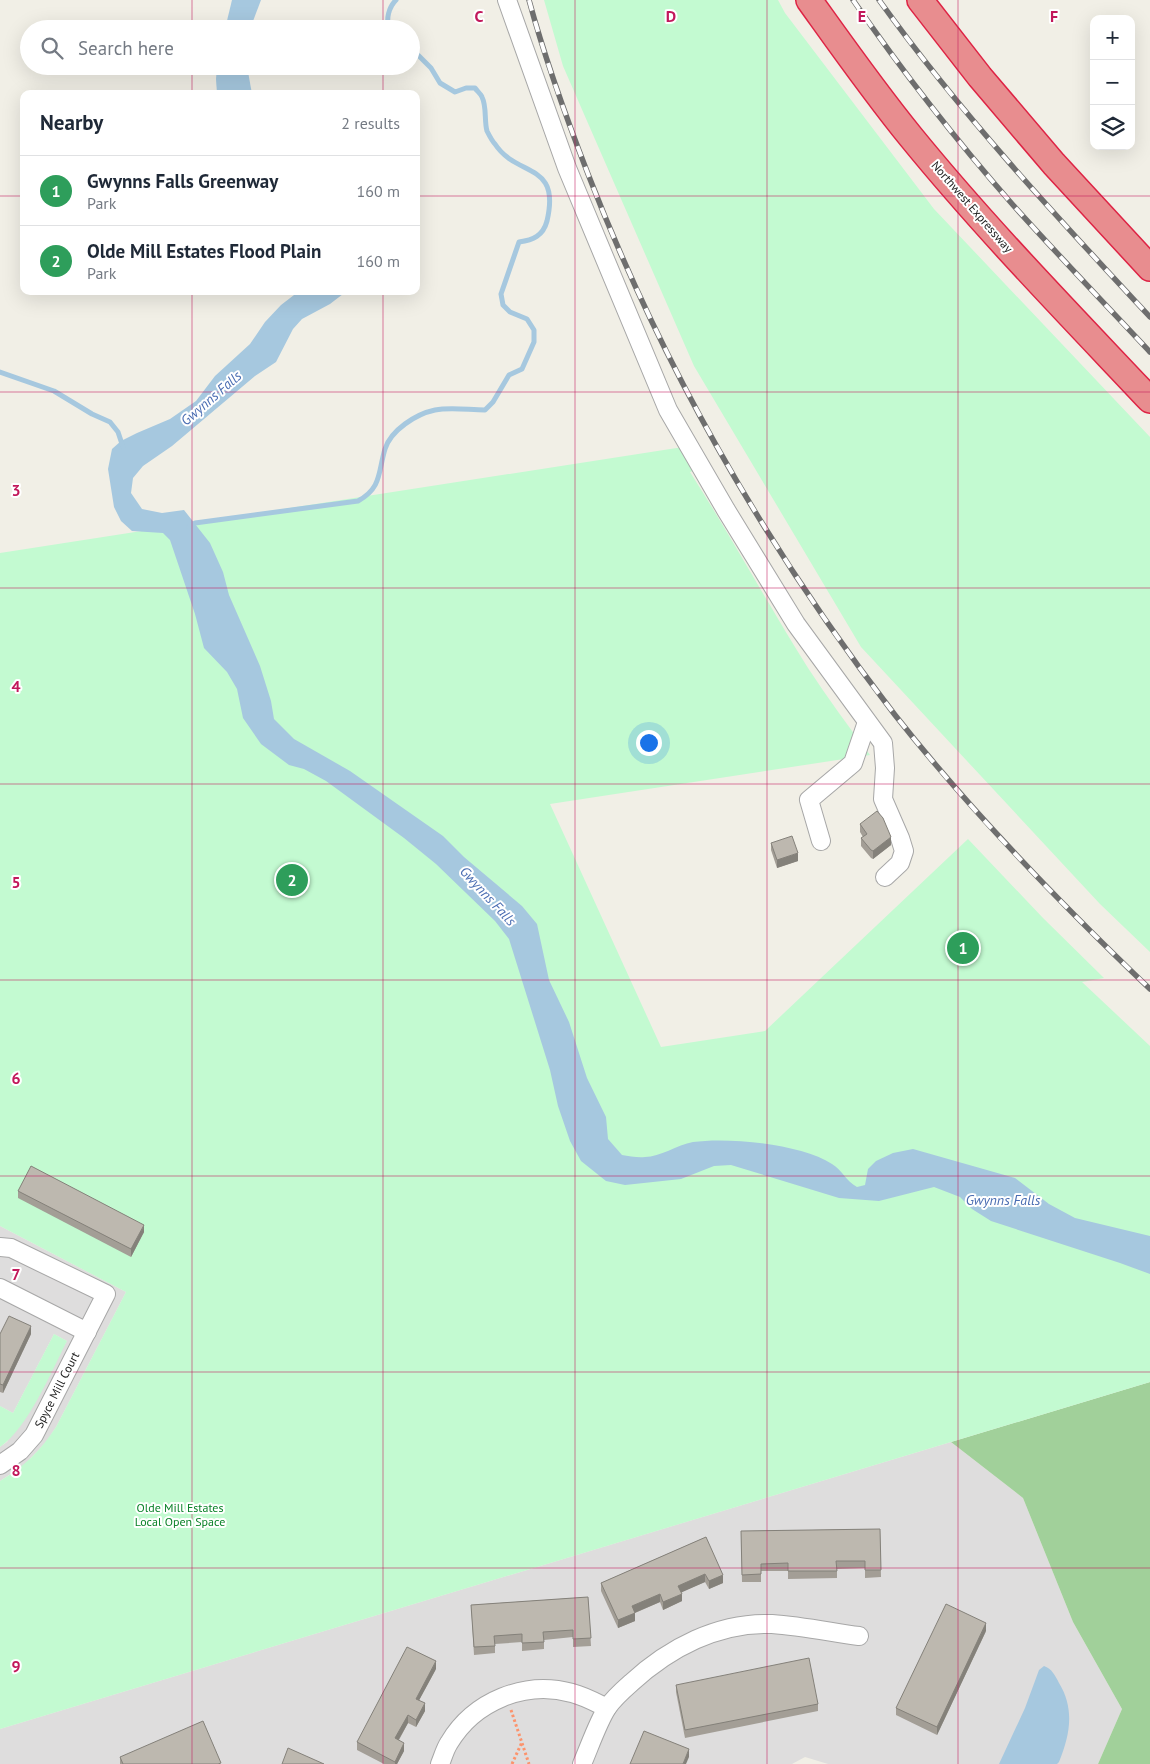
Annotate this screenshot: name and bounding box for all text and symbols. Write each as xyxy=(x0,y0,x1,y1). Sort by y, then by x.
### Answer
text: C xyxy=(475,6,484,26)
text: D xyxy=(666,6,676,26)
text: E xyxy=(858,6,866,26)
text: F xyxy=(1050,6,1058,26)
map controls xyxy=(1090,15,1135,150)
button: + xyxy=(1090,15,1135,60)
search box xyxy=(20,20,420,75)
icon: search xyxy=(38,34,66,62)
text: Search here xyxy=(78,36,174,60)
button: − xyxy=(1090,60,1135,105)
button: layers xyxy=(1090,105,1135,150)
text: Nearby xyxy=(40,109,103,136)
text: 2 results xyxy=(341,113,400,133)
street label: Northwest Expressway xyxy=(929,158,1016,256)
text: Gwynns Falls Greenway xyxy=(87,169,278,193)
text: 1 xyxy=(51,181,61,201)
text: 160 m xyxy=(357,181,400,201)
text: Park xyxy=(87,193,116,213)
text: Olde Mill Estates Flood Plain xyxy=(87,239,321,263)
text: 2 xyxy=(51,251,61,271)
text: 160 m xyxy=(357,251,400,271)
text: Park xyxy=(87,263,116,283)
water label: Gwynns Falls xyxy=(177,366,245,429)
text: 3 xyxy=(11,480,21,500)
text: 4 xyxy=(11,676,21,696)
your location xyxy=(636,730,662,756)
pin: 2 xyxy=(276,861,308,899)
water label: Gwynns Falls xyxy=(456,863,520,930)
text: 5 xyxy=(11,872,21,892)
pin: 1 xyxy=(947,929,979,967)
text: 6 xyxy=(11,1068,21,1088)
water label: Gwynns Falls xyxy=(966,1191,1041,1209)
text: 7 xyxy=(11,1264,21,1284)
street label: Spyce Mill Court xyxy=(31,1349,82,1430)
text: 8 xyxy=(11,1460,21,1480)
park label: Olde Mill Estates Local Open Space xyxy=(135,1500,225,1529)
text: 9 xyxy=(11,1656,21,1676)

